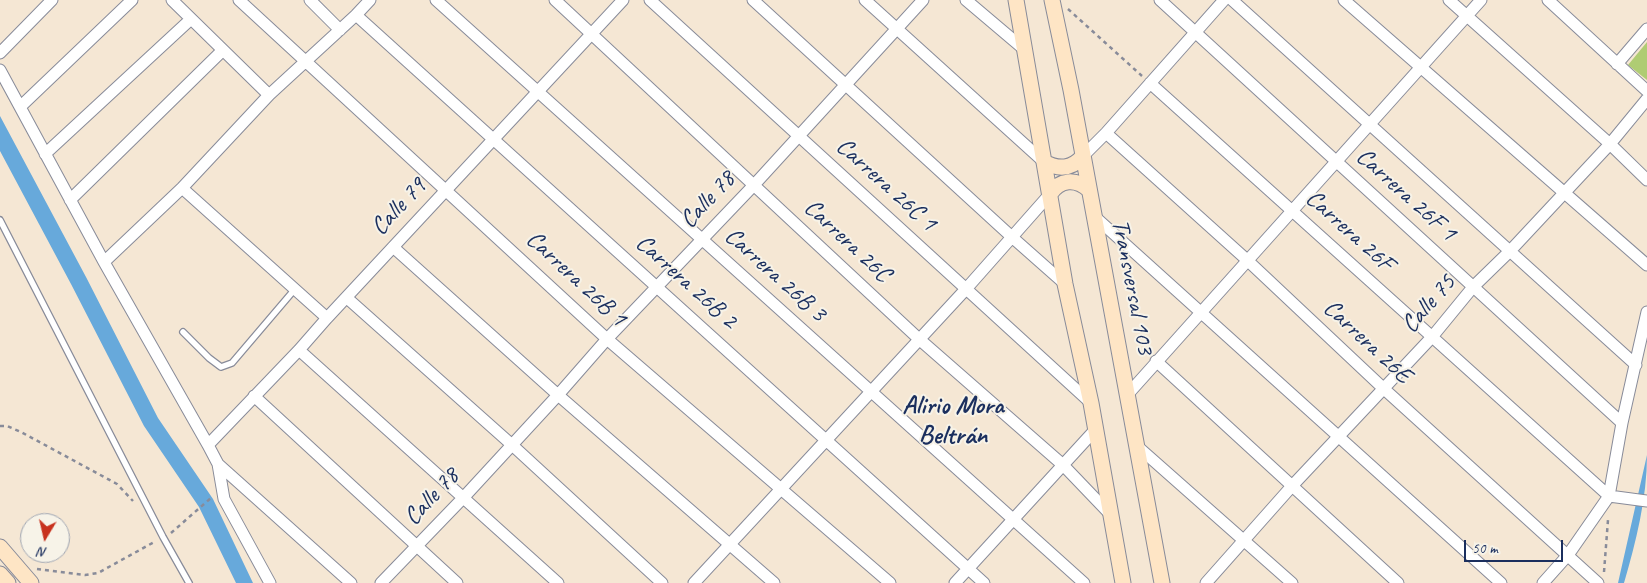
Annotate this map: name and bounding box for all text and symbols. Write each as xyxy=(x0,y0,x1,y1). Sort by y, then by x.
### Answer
street label: Carrera 26C 1 xyxy=(829,132,943,238)
street label: Carrera 26F 1 xyxy=(1349,142,1463,248)
street label: Calle 78 xyxy=(674,165,742,235)
street label: Calle 79 xyxy=(365,172,433,242)
street label: Carrera 26F xyxy=(1299,184,1399,278)
street label: Carrera 26C xyxy=(797,193,897,289)
street label: Transversal 103 xyxy=(1104,217,1160,357)
street label: Carrera 26B 3 xyxy=(718,221,832,329)
street label: Carrera 26B 1 xyxy=(519,225,633,333)
street label: Carrera 26B 2 xyxy=(629,228,743,336)
street label: Calle 75 xyxy=(1395,269,1463,339)
street label: Carrera 26E xyxy=(1317,294,1417,390)
district label: Alirio Mora Beltrán xyxy=(902,390,1004,452)
street label: Calle 78 xyxy=(398,462,466,532)
north arrow xyxy=(20,513,70,563)
scale bar xyxy=(1467,530,1566,562)
text: 50 m xyxy=(1472,539,1498,558)
text: N xyxy=(37,543,48,561)

